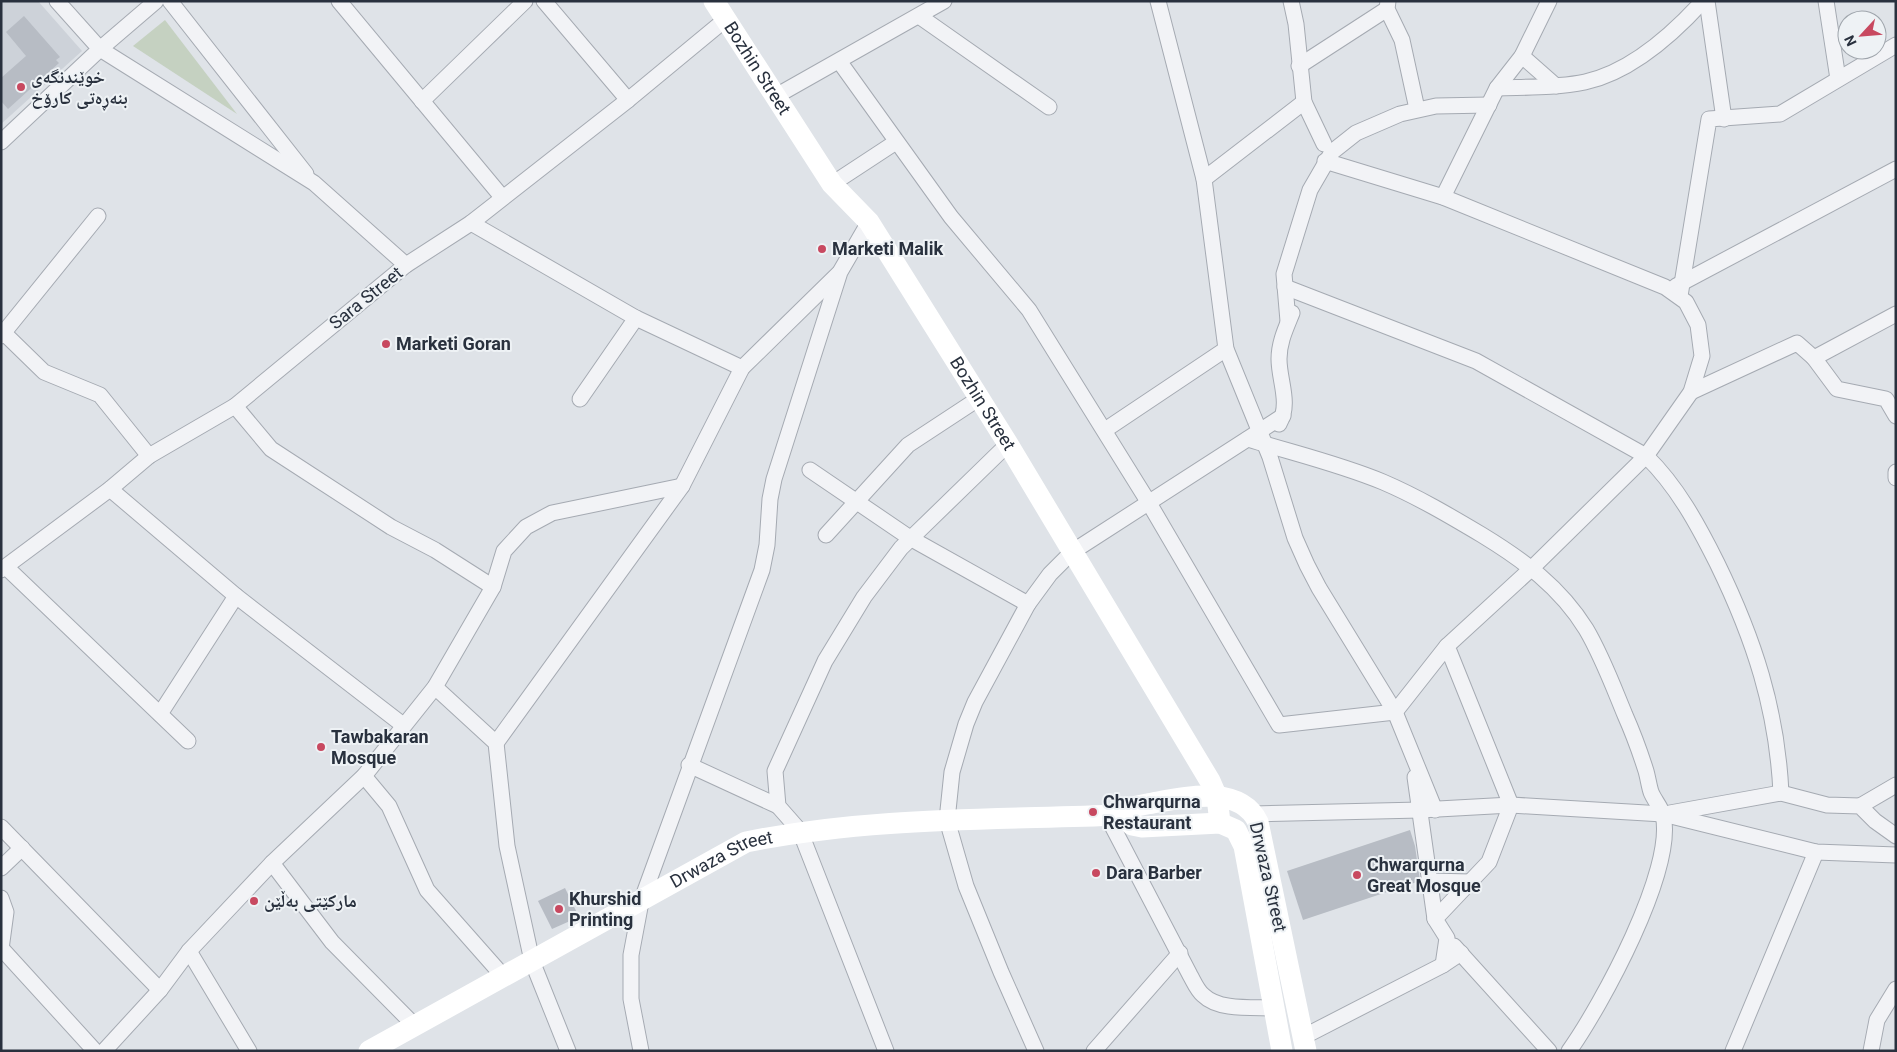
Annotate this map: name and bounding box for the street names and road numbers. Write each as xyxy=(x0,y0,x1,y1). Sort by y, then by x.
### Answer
street label: Bozhin Street xyxy=(720,18,796,119)
street label: Sara Street xyxy=(325,262,407,333)
street label: Bozhin Street xyxy=(946,353,1020,454)
street label: Drwaza Street xyxy=(1246,820,1291,934)
street label: Drwaza Street xyxy=(666,826,774,892)

